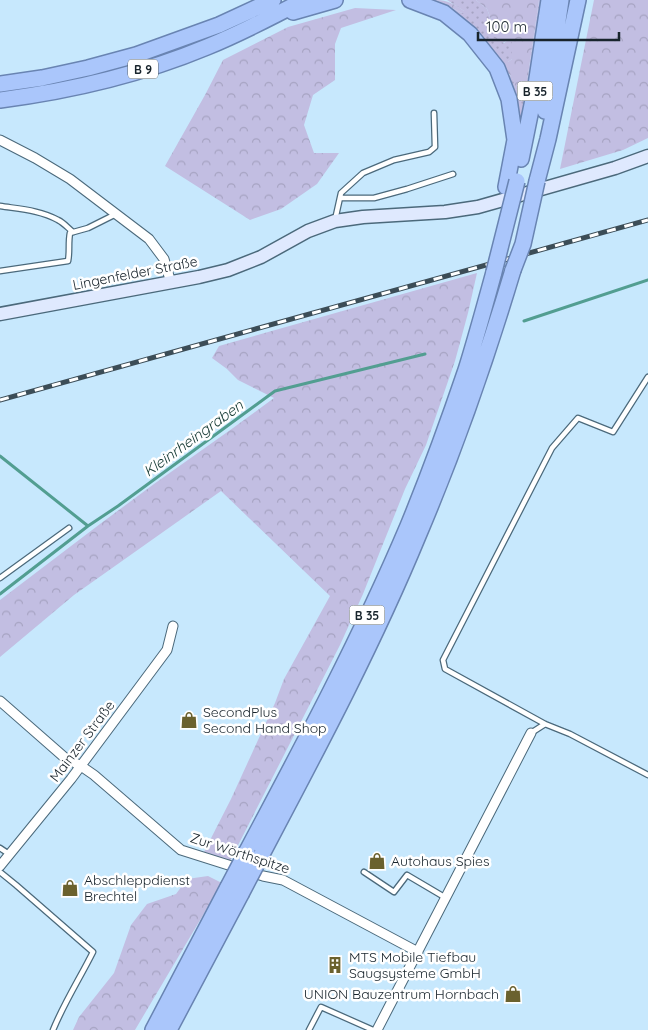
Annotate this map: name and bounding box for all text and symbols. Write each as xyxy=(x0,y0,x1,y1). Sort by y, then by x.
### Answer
scale bar xyxy=(478,10,619,42)
text: 100 m xyxy=(486,17,527,36)
road number: B 9 xyxy=(128,60,158,78)
road number: B 35 xyxy=(518,82,552,100)
street label: Lingenfelder Straße xyxy=(71,252,199,294)
water label: Kleinrheingraben xyxy=(139,395,247,481)
road number: B 35 xyxy=(350,606,384,624)
street label: Mainzer Straße xyxy=(45,697,119,785)
place label: SecondPlus Second Hand Shop xyxy=(203,703,327,737)
shop icon: SecondPlus Second Hand Shop xyxy=(179,710,199,730)
street label: Zur Wörthspitze xyxy=(188,828,292,878)
shop icon: Autohaus Spies xyxy=(367,851,387,871)
place label: Autohaus Spies xyxy=(391,852,490,870)
place label: Abschleppdienst Brechtel xyxy=(84,871,190,905)
shop icon: Abschleppdienst Brechtel xyxy=(60,878,80,898)
place label: MTS Mobile Tiefbau Saugsysteme GmbH xyxy=(349,948,481,982)
building icon: MTS Mobile Tiefbau Saugsysteme GmbH xyxy=(325,955,345,975)
shop icon: UNION Bauzentrum Hornbach xyxy=(503,984,523,1004)
place label: UNION Bauzentrum Hornbach xyxy=(304,985,499,1003)

